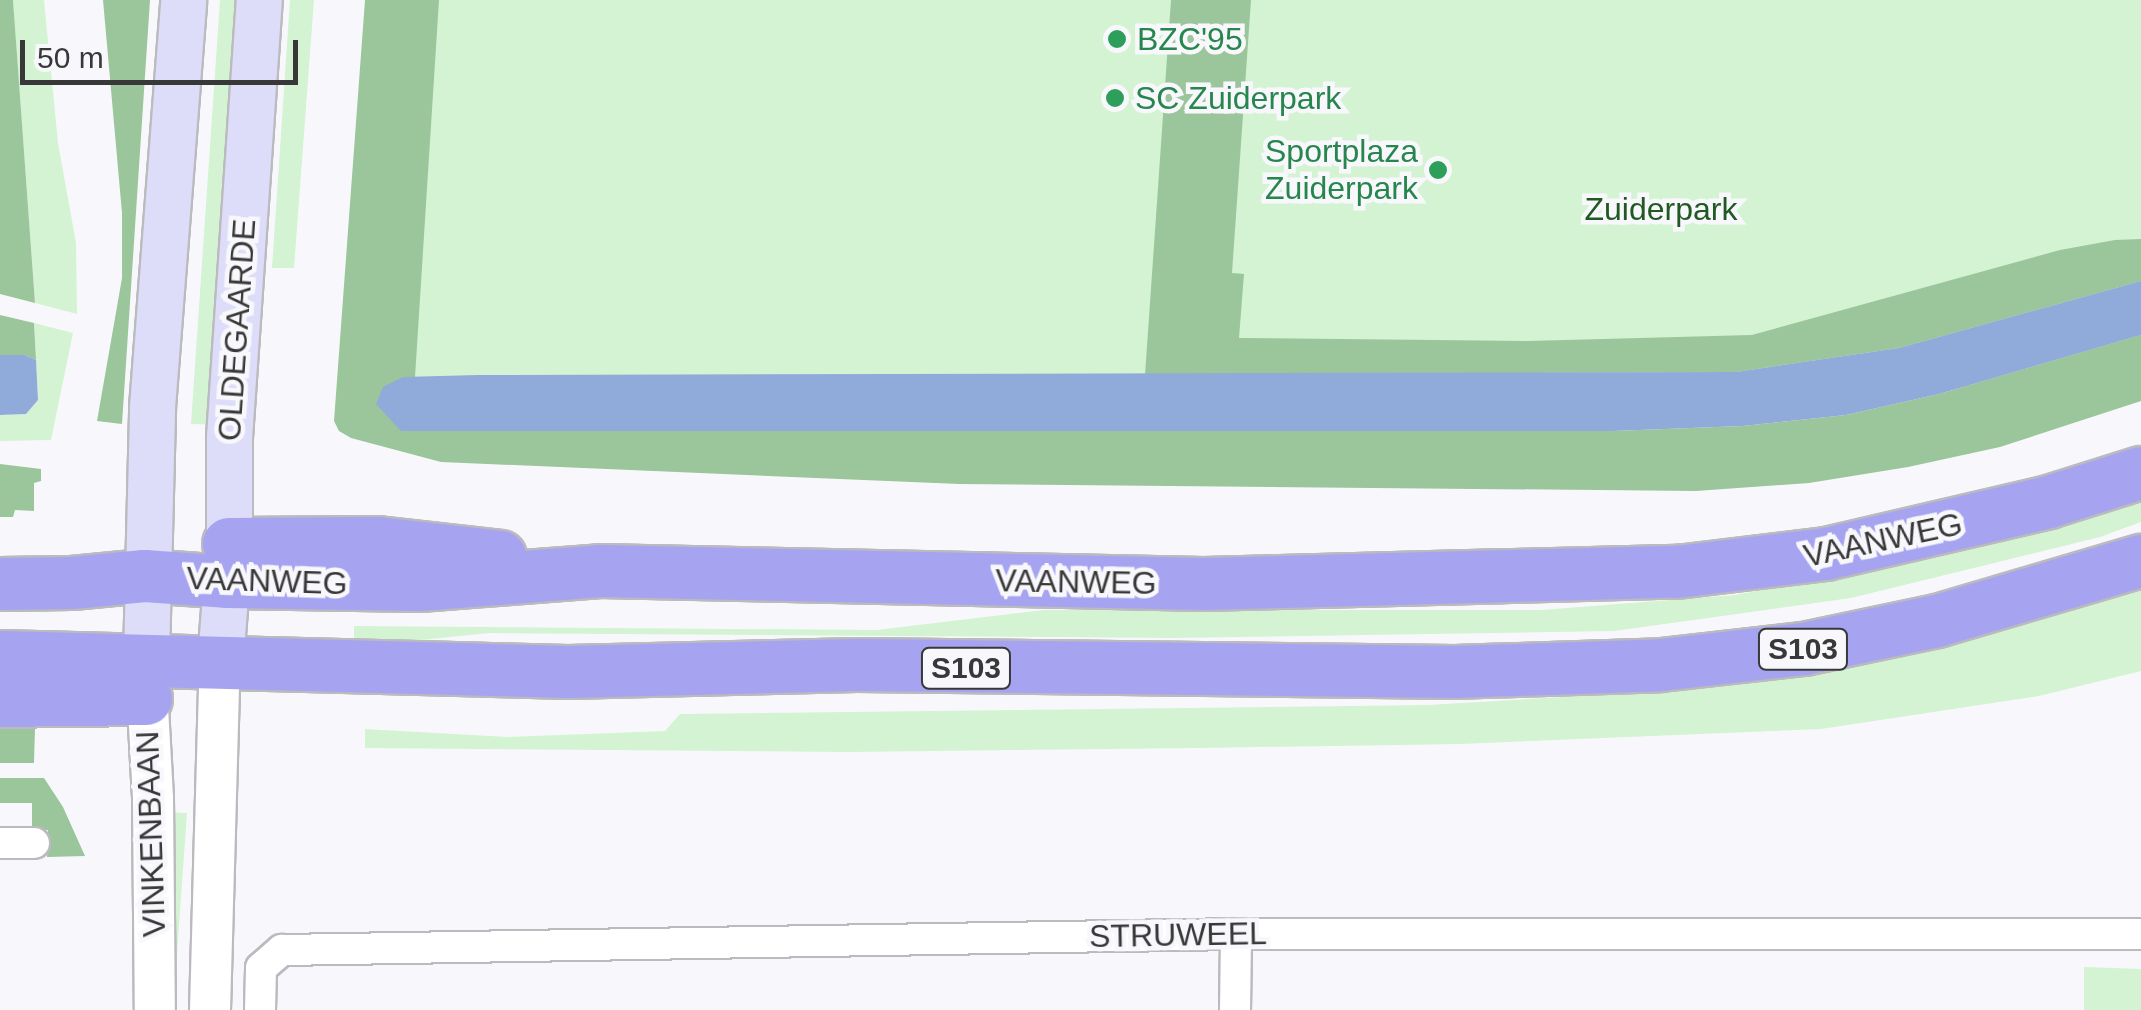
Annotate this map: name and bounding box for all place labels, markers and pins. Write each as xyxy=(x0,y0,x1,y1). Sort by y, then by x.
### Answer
place label: BZC'95 xyxy=(1137,20,1243,58)
marker: BZC'95 xyxy=(1106,28,1128,50)
place label: SC Zuiderpark xyxy=(1135,79,1341,117)
marker: SC Zuiderpark xyxy=(1104,87,1126,109)
place label: Sportplaza Zuiderpark xyxy=(1265,133,1418,208)
marker: Sportplaza Zuiderpark xyxy=(1427,159,1449,181)

